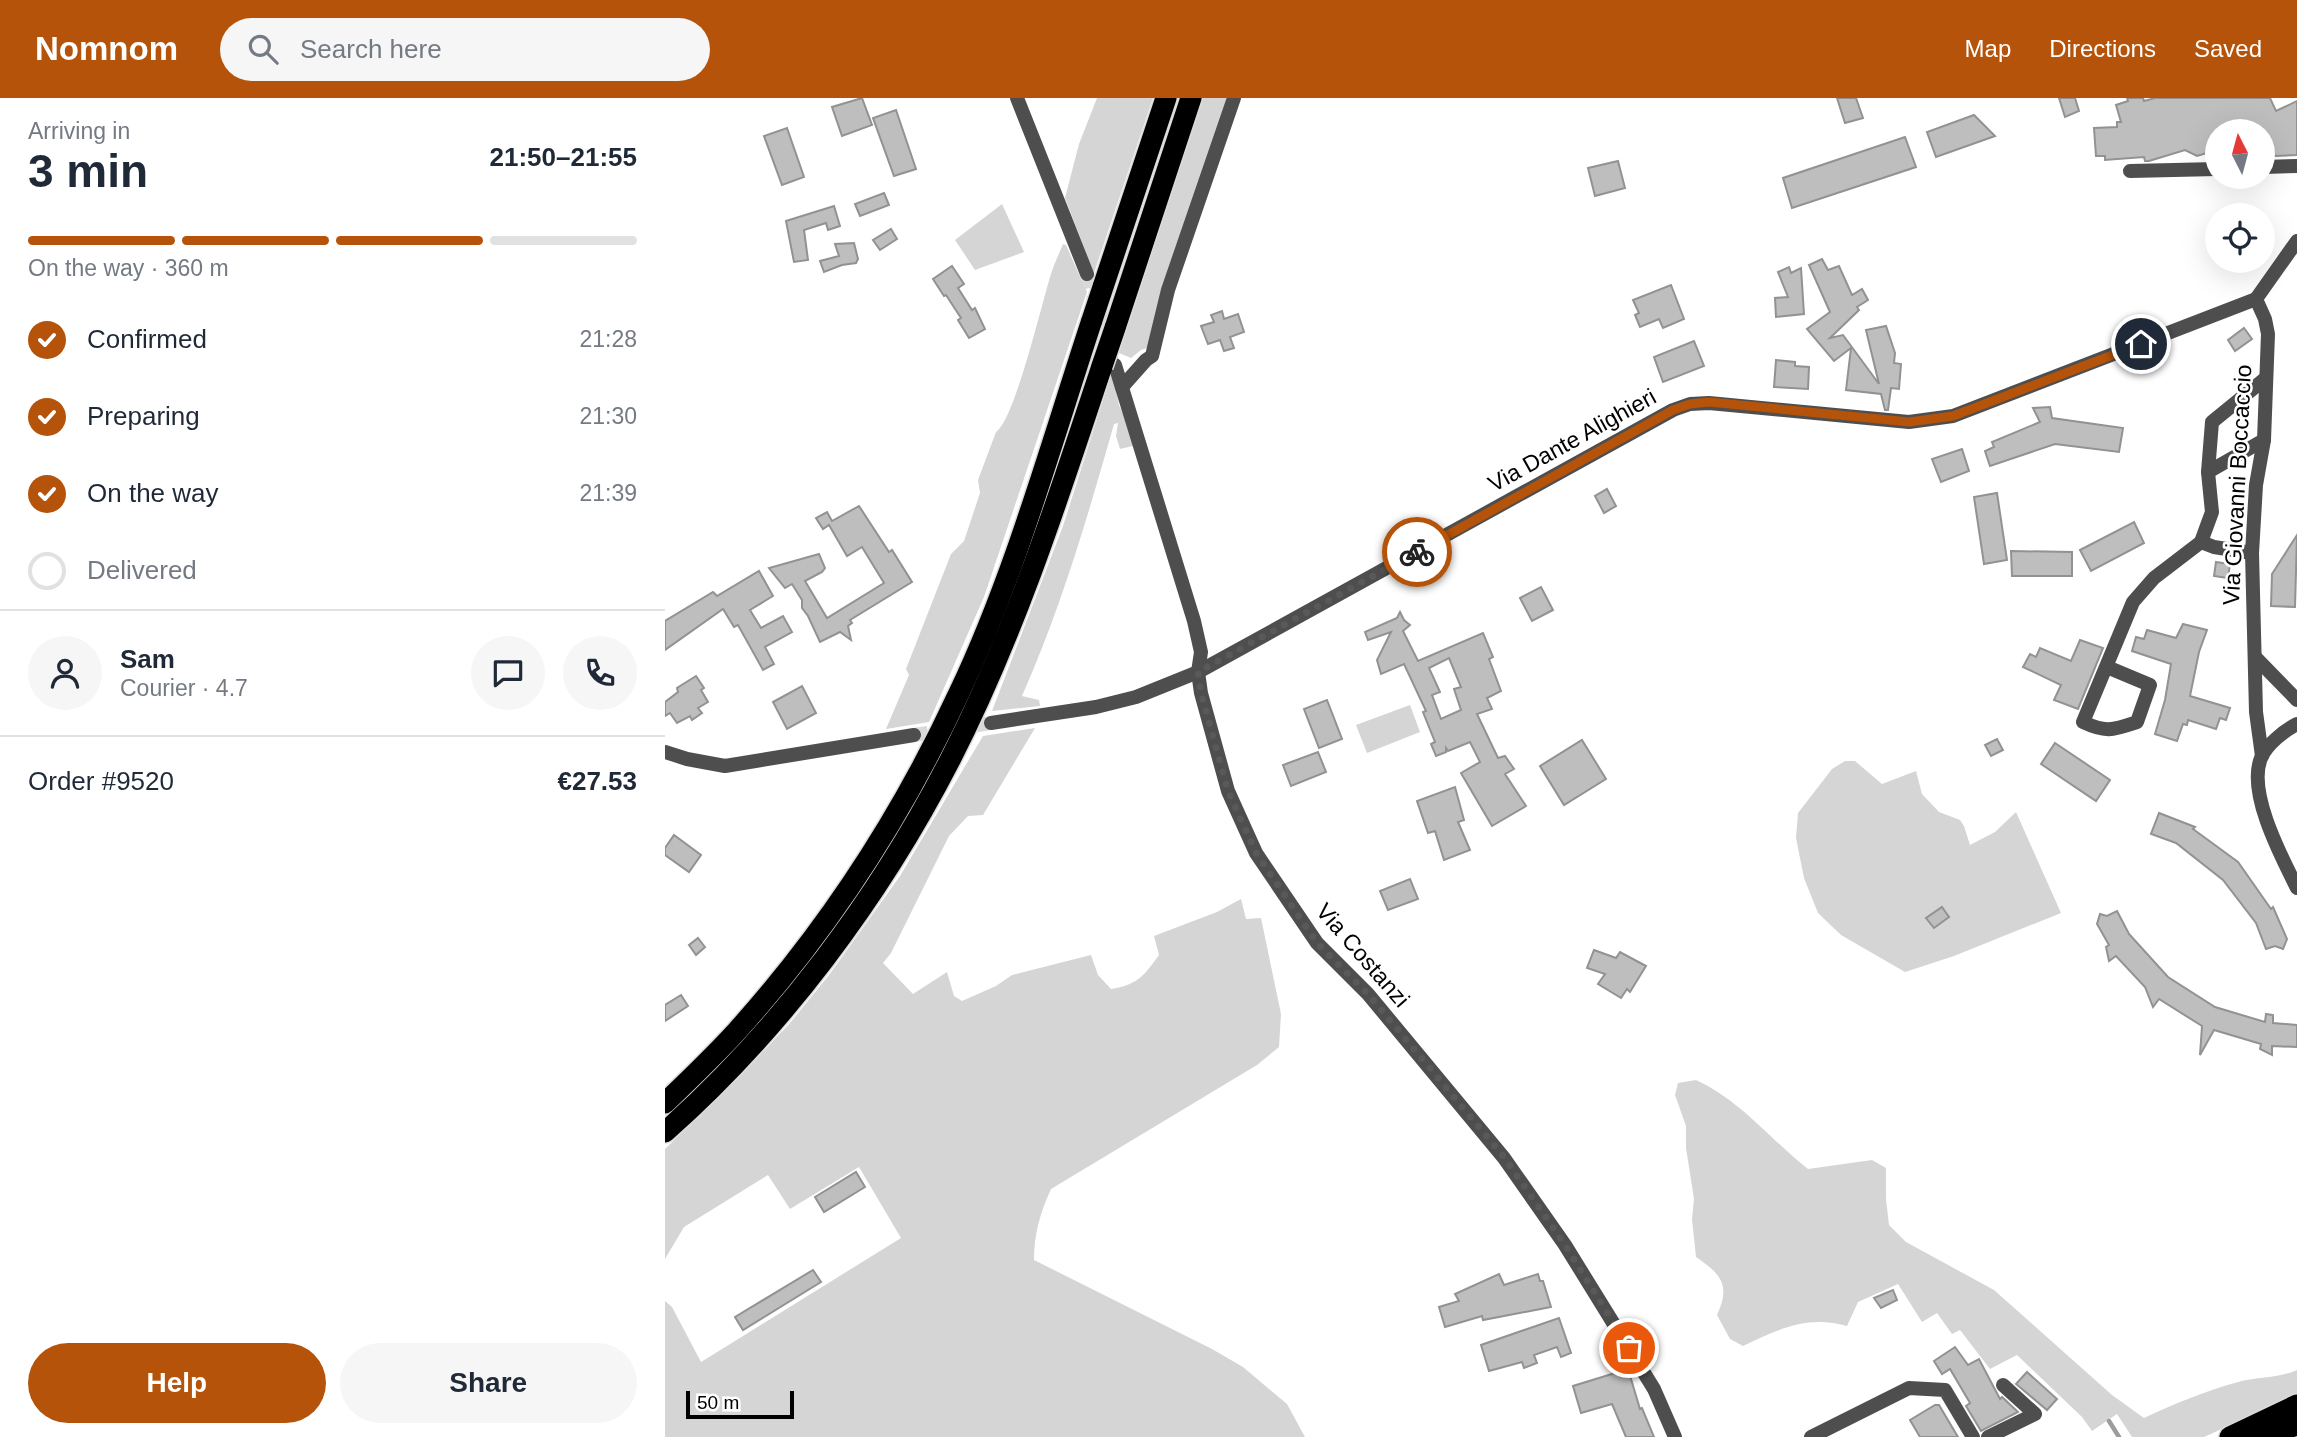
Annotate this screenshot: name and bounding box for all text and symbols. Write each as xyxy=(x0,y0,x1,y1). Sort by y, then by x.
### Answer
search box xyxy=(220,18,710,81)
text: Nomnom xyxy=(35,30,178,67)
icon: search xyxy=(244,30,282,68)
text: Search here xyxy=(300,34,442,64)
text: Map xyxy=(1965,35,2011,62)
text: Directions xyxy=(2049,35,2156,62)
text: Saved xyxy=(2194,35,2262,62)
text: Arriving in xyxy=(28,118,130,144)
north arrow xyxy=(2205,119,2275,189)
map controls xyxy=(2205,119,2275,273)
text: 21:50–21:55 xyxy=(490,142,637,172)
text: 3 min xyxy=(28,145,148,197)
button: locate xyxy=(2205,203,2275,273)
text: On the way · 360 m xyxy=(28,255,229,281)
pin xyxy=(2111,314,2171,374)
icon: check xyxy=(28,321,66,359)
text: Confirmed xyxy=(87,324,207,354)
icon: home xyxy=(2122,325,2160,363)
text: 21:28 xyxy=(579,326,637,352)
street label: Via Giovanni Boccaccio xyxy=(2218,364,2256,606)
street label: Via Dante Alighieri xyxy=(1484,383,1660,497)
icon: check xyxy=(28,398,66,436)
text: Preparing xyxy=(87,401,200,431)
text: 21:30 xyxy=(579,403,637,429)
icon: check xyxy=(28,475,66,513)
text: On the way xyxy=(87,478,219,508)
text: 21:39 xyxy=(579,480,637,506)
courier xyxy=(1382,517,1452,587)
icon: bike xyxy=(1398,533,1436,571)
text: Delivered xyxy=(87,555,197,585)
button: person xyxy=(28,636,102,710)
button: chat xyxy=(471,636,545,710)
button: phone xyxy=(563,636,637,710)
text: Sam xyxy=(120,644,175,674)
text: Courier · 4.7 xyxy=(120,675,248,701)
text: Order #9520 xyxy=(28,766,174,796)
text: €27.53 xyxy=(557,766,637,796)
street label: Via Costanzi xyxy=(1311,898,1415,1012)
pin xyxy=(1599,1318,1659,1378)
icon: bag xyxy=(1610,1329,1648,1367)
button: Help xyxy=(28,1343,326,1423)
button: Share xyxy=(340,1343,637,1423)
scale bar xyxy=(686,1388,795,1420)
text: 50 m xyxy=(697,1392,739,1413)

